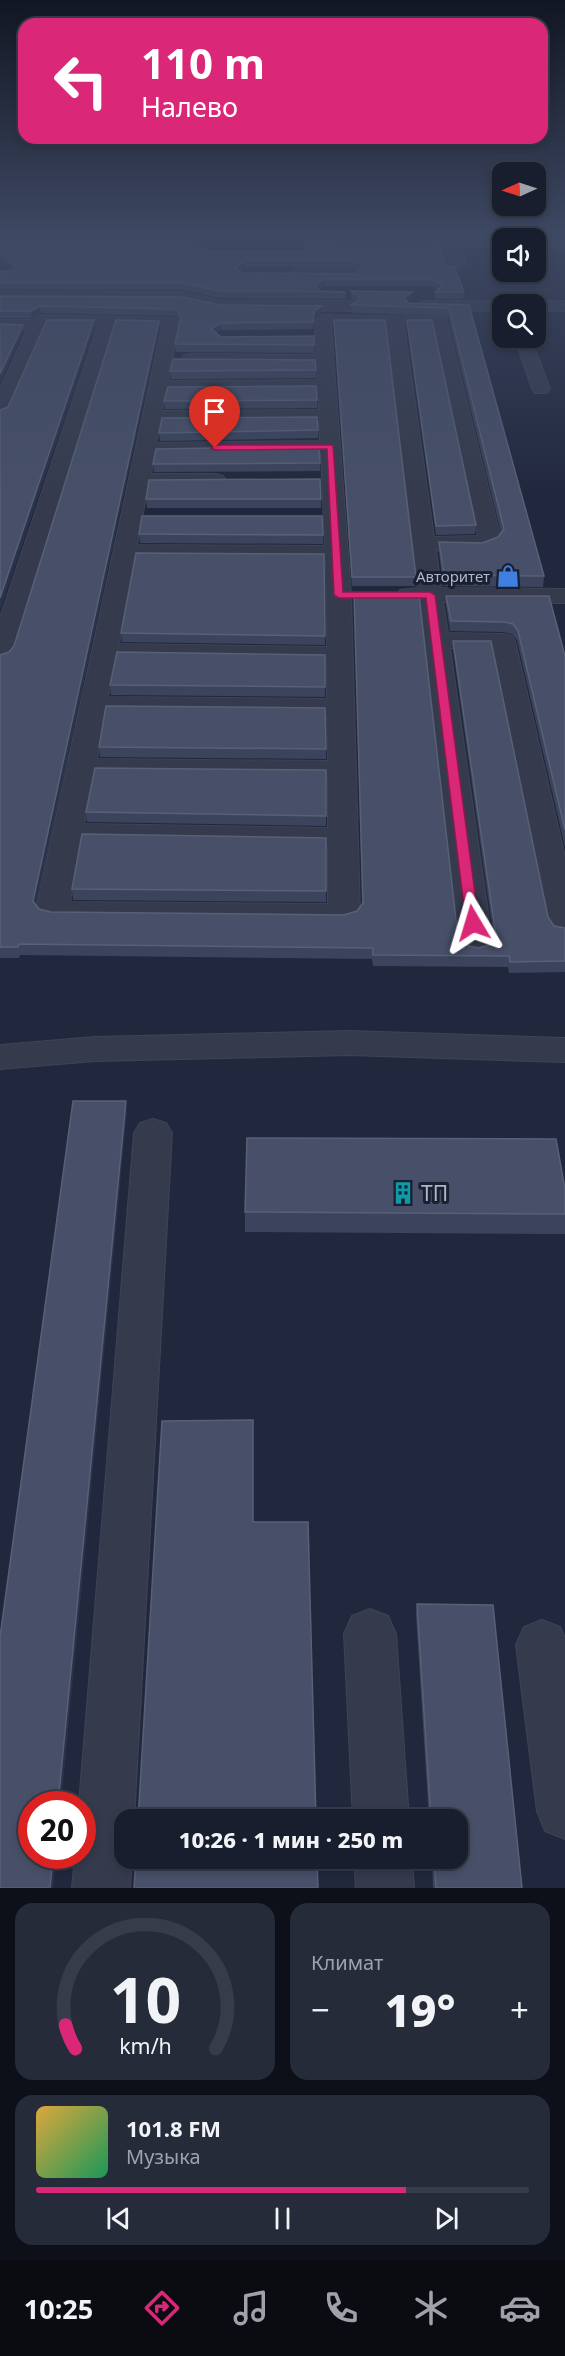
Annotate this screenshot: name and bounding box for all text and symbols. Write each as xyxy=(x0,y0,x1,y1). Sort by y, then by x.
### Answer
text: 110 m xyxy=(141,34,265,91)
icon: left xyxy=(42,42,120,120)
text: Налево xyxy=(141,88,238,125)
north arrow xyxy=(492,162,546,216)
map controls xyxy=(492,162,546,348)
button: sound xyxy=(492,228,546,282)
button: search xyxy=(492,294,546,348)
pin xyxy=(189,386,240,448)
icon: arrive xyxy=(198,395,231,428)
shop icon: Авторитет xyxy=(495,563,521,589)
place label: Авторитет xyxy=(416,566,490,586)
position arrow xyxy=(441,891,505,955)
place label: ТП xyxy=(421,1179,448,1207)
building icon: ТП xyxy=(390,1180,416,1206)
speed limit sign: 20 xyxy=(18,1791,96,1869)
text: 10:26 · 1 мин · 250 m xyxy=(179,1824,403,1854)
text: Климат xyxy=(311,1949,383,1976)
text: 10 xyxy=(109,1956,181,2041)
text: 19° xyxy=(384,1979,456,2040)
text: − xyxy=(311,1987,330,2032)
text: + xyxy=(510,1987,529,2032)
text: km/h xyxy=(119,2031,171,2060)
text: 101.8 FM xyxy=(126,2113,221,2143)
text: Музыка xyxy=(126,2143,201,2170)
icon: previous xyxy=(102,2202,135,2235)
icon: pause xyxy=(266,2202,299,2235)
icon: next xyxy=(430,2202,463,2235)
icon: directions xyxy=(141,2287,183,2329)
icon: music xyxy=(230,2287,272,2329)
icon: phone xyxy=(320,2287,362,2329)
icon: climate xyxy=(410,2287,452,2329)
icon: car xyxy=(499,2287,541,2329)
text: 10:25 xyxy=(24,2290,93,2327)

